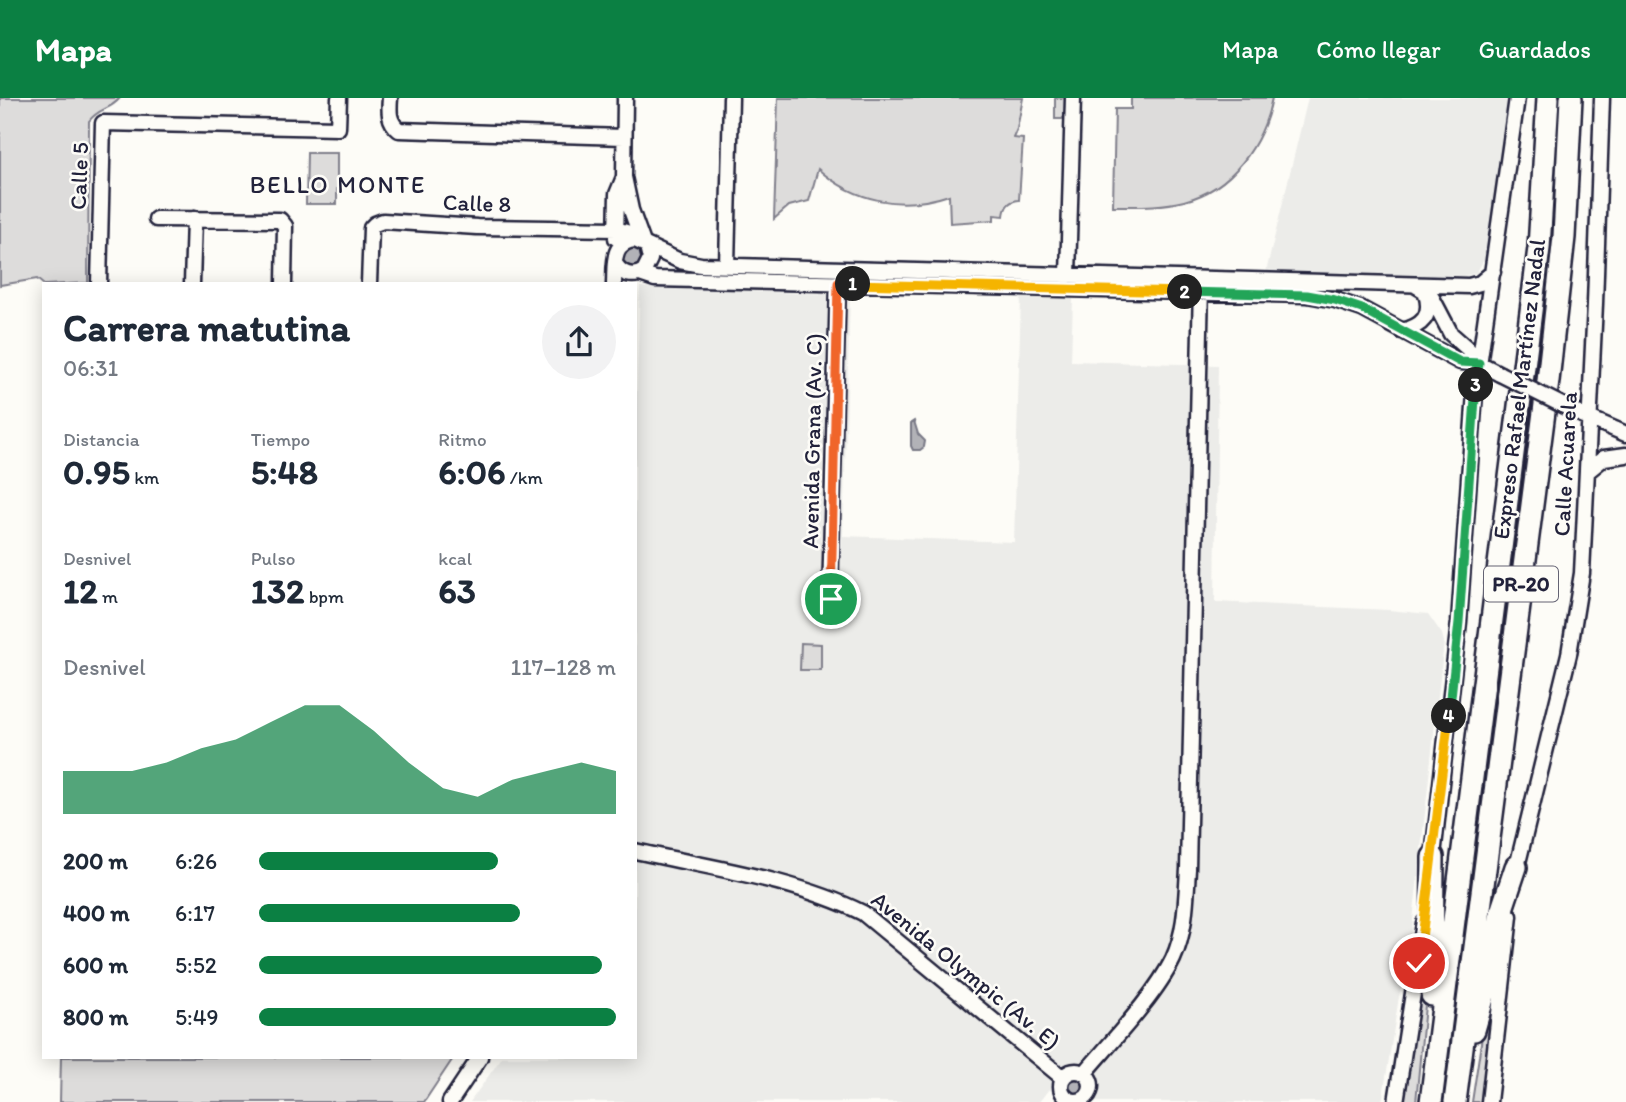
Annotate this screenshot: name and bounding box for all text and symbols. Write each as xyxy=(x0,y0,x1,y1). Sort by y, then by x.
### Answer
text: Mapa xyxy=(35,30,112,69)
text: Mapa xyxy=(1222,35,1278,64)
text: Cómo llegar xyxy=(1316,35,1441,64)
text: Guardados xyxy=(1479,35,1591,64)
street label: Calle 5 xyxy=(64,142,94,210)
district label: BELLO MONTE xyxy=(250,170,426,199)
street label: Calle 8 xyxy=(442,188,512,218)
street label: Expreso Rafael Martínez Nadal xyxy=(1487,237,1551,541)
pin: 1 xyxy=(836,266,870,302)
text: 1 xyxy=(848,272,857,295)
pin: 2 xyxy=(1168,274,1202,310)
text: 2 xyxy=(1180,280,1190,303)
text: Carrera matutina xyxy=(63,305,350,351)
button: share xyxy=(542,305,616,379)
street label: Avenida Grana (Av. C) xyxy=(796,333,828,549)
text: 06:31 xyxy=(63,354,118,382)
pin: 3 xyxy=(1458,368,1494,402)
text: 3 xyxy=(1470,373,1481,396)
street label: Calle Acuarela xyxy=(1547,391,1583,537)
text: Distancia xyxy=(63,428,140,451)
text: Tiempo xyxy=(251,428,310,451)
text: Ritmo xyxy=(438,428,487,451)
text: 0.95 xyxy=(63,451,130,493)
text: 5:48 xyxy=(251,451,318,493)
text: 6:06 xyxy=(438,451,506,493)
text: km xyxy=(130,466,159,489)
text: /km xyxy=(506,466,543,489)
text: Desnivel xyxy=(63,547,131,570)
text: Pulso xyxy=(251,547,296,570)
text: kcal xyxy=(438,547,472,570)
road number: PR-20 xyxy=(1484,566,1558,602)
pin xyxy=(801,569,861,629)
text: 12 xyxy=(63,570,98,612)
text: 132 xyxy=(251,570,304,612)
text: 63 xyxy=(438,570,476,612)
icon: arrive xyxy=(812,580,850,618)
text: m xyxy=(98,585,118,608)
text: bpm xyxy=(304,585,344,608)
text: Desnivel xyxy=(63,653,146,681)
text: 117–128 m xyxy=(511,653,616,681)
pin: 4 xyxy=(1432,698,1466,734)
text: 4 xyxy=(1443,704,1454,727)
text: 200 m xyxy=(63,847,128,875)
text: 6:26 xyxy=(175,847,217,875)
street label: Avenida Olympic (Av. E) xyxy=(866,885,1066,1055)
text: 400 m xyxy=(63,899,130,927)
text: 6:17 xyxy=(175,899,215,927)
pin xyxy=(1389,933,1449,993)
icon: check xyxy=(1400,944,1438,982)
text: 600 m xyxy=(63,951,128,979)
text: 5:52 xyxy=(175,951,217,979)
text: 800 m xyxy=(63,1003,128,1031)
text: 5:49 xyxy=(175,1003,219,1031)

